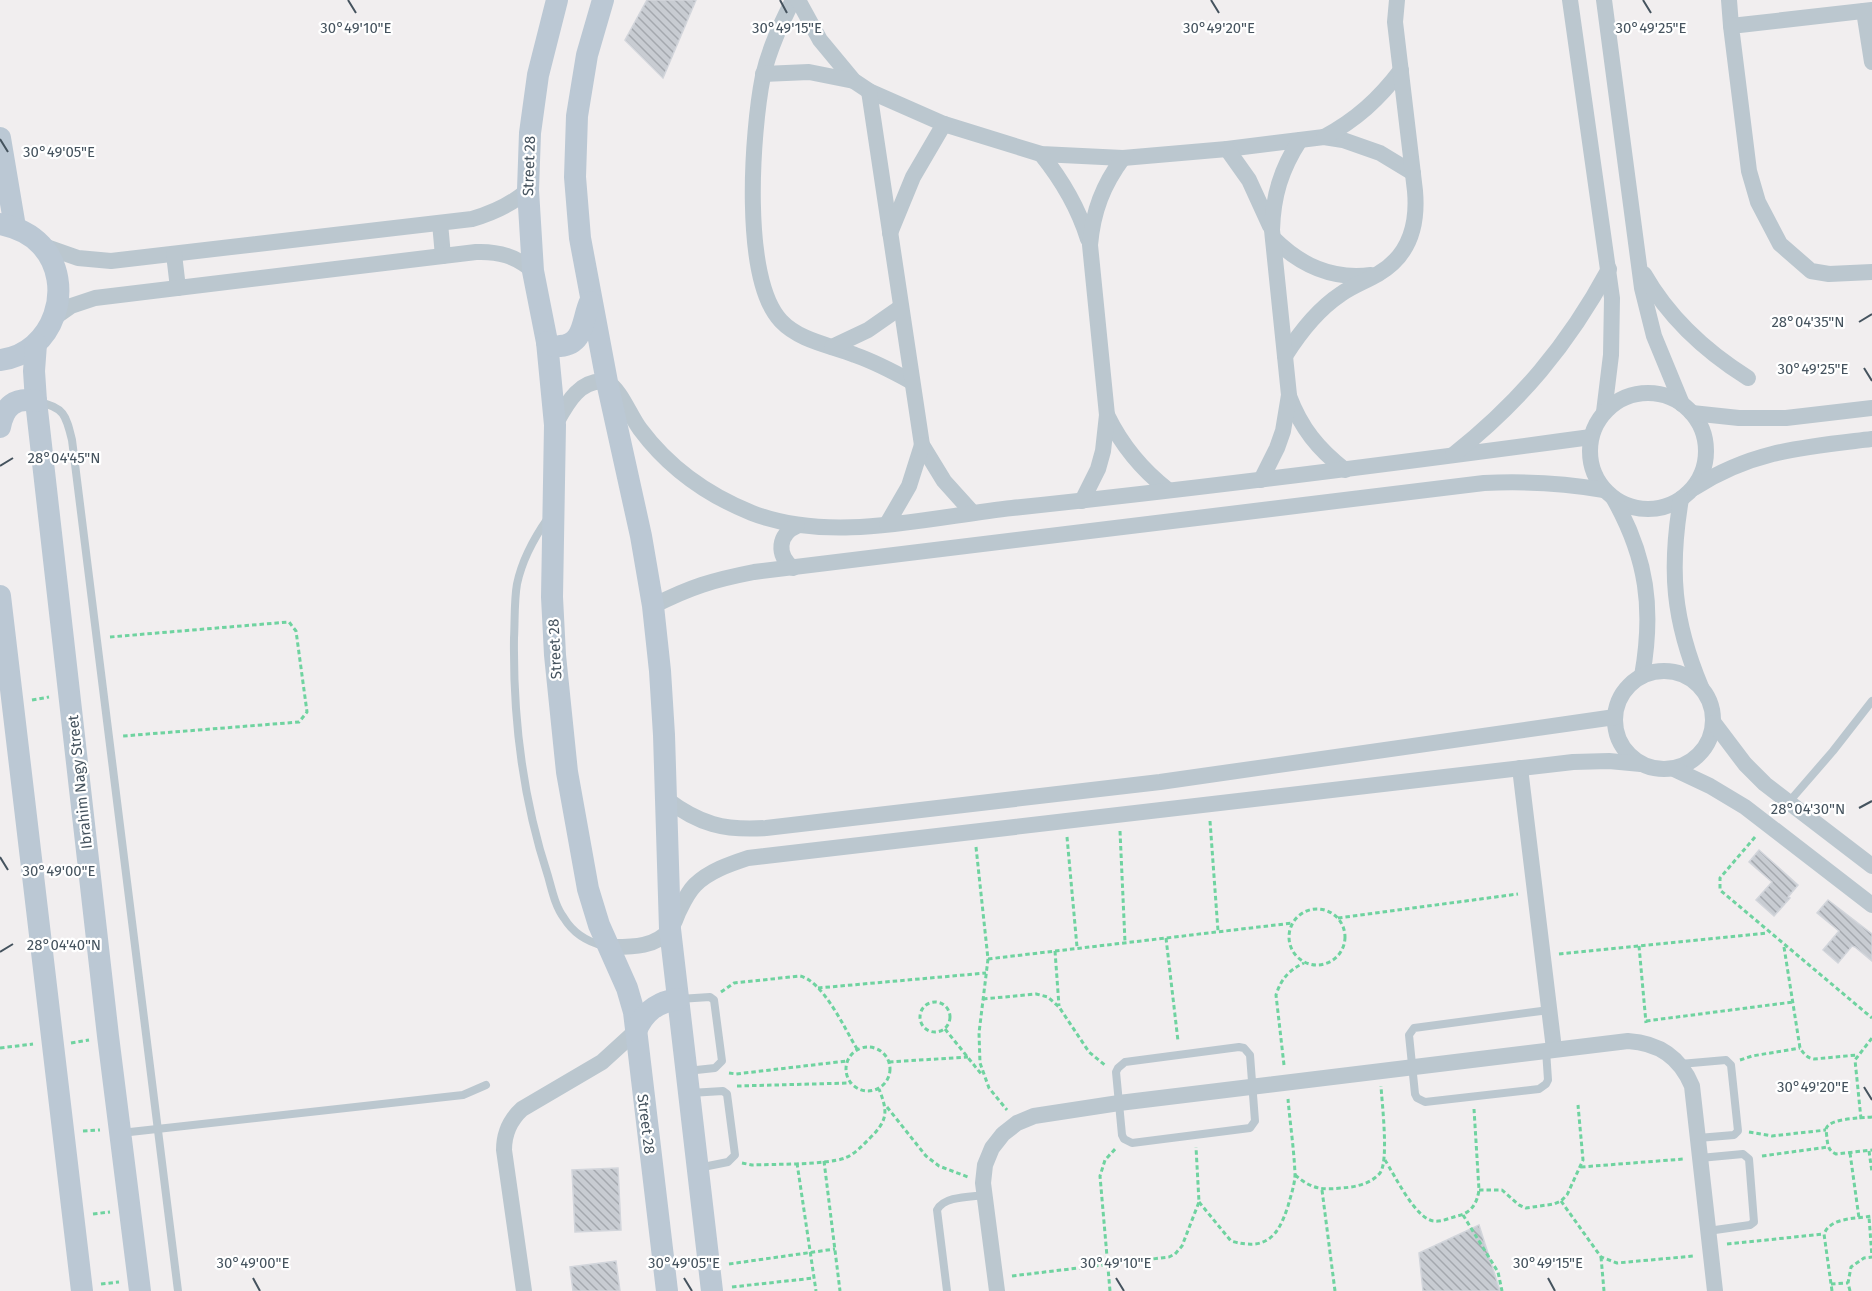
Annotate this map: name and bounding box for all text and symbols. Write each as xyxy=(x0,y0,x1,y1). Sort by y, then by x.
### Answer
text: 30°49'10"E xyxy=(320,19,392,37)
text: 30°49'15"E xyxy=(752,19,822,37)
text: 30°49'20"E xyxy=(1183,19,1255,37)
text: 30°49'25"E xyxy=(1615,19,1687,37)
street label: Street 28 xyxy=(519,136,539,196)
text: 30°49'05"E xyxy=(23,143,95,161)
text: 28°04'35"N xyxy=(1771,313,1845,331)
text: 30°49'25"E xyxy=(1777,360,1849,378)
text: 28°04'45"N xyxy=(28,449,100,467)
street label: Street 28 xyxy=(544,618,566,680)
street label: Ibrahim Nagy Street xyxy=(64,713,96,850)
text: 28°04'30"N xyxy=(1771,800,1845,818)
text: 30°49'00"E xyxy=(23,862,96,880)
text: 28°04'40"N xyxy=(27,936,101,954)
text: 30°49'20"E xyxy=(1777,1078,1849,1096)
street label: Street 28 xyxy=(633,1093,659,1155)
text: 30°49'00"E xyxy=(217,1254,290,1272)
text: 30°49'05"E xyxy=(648,1254,720,1272)
text: 30°49'10"E xyxy=(1080,1254,1152,1272)
text: 30°49'15"E xyxy=(1513,1254,1583,1272)

